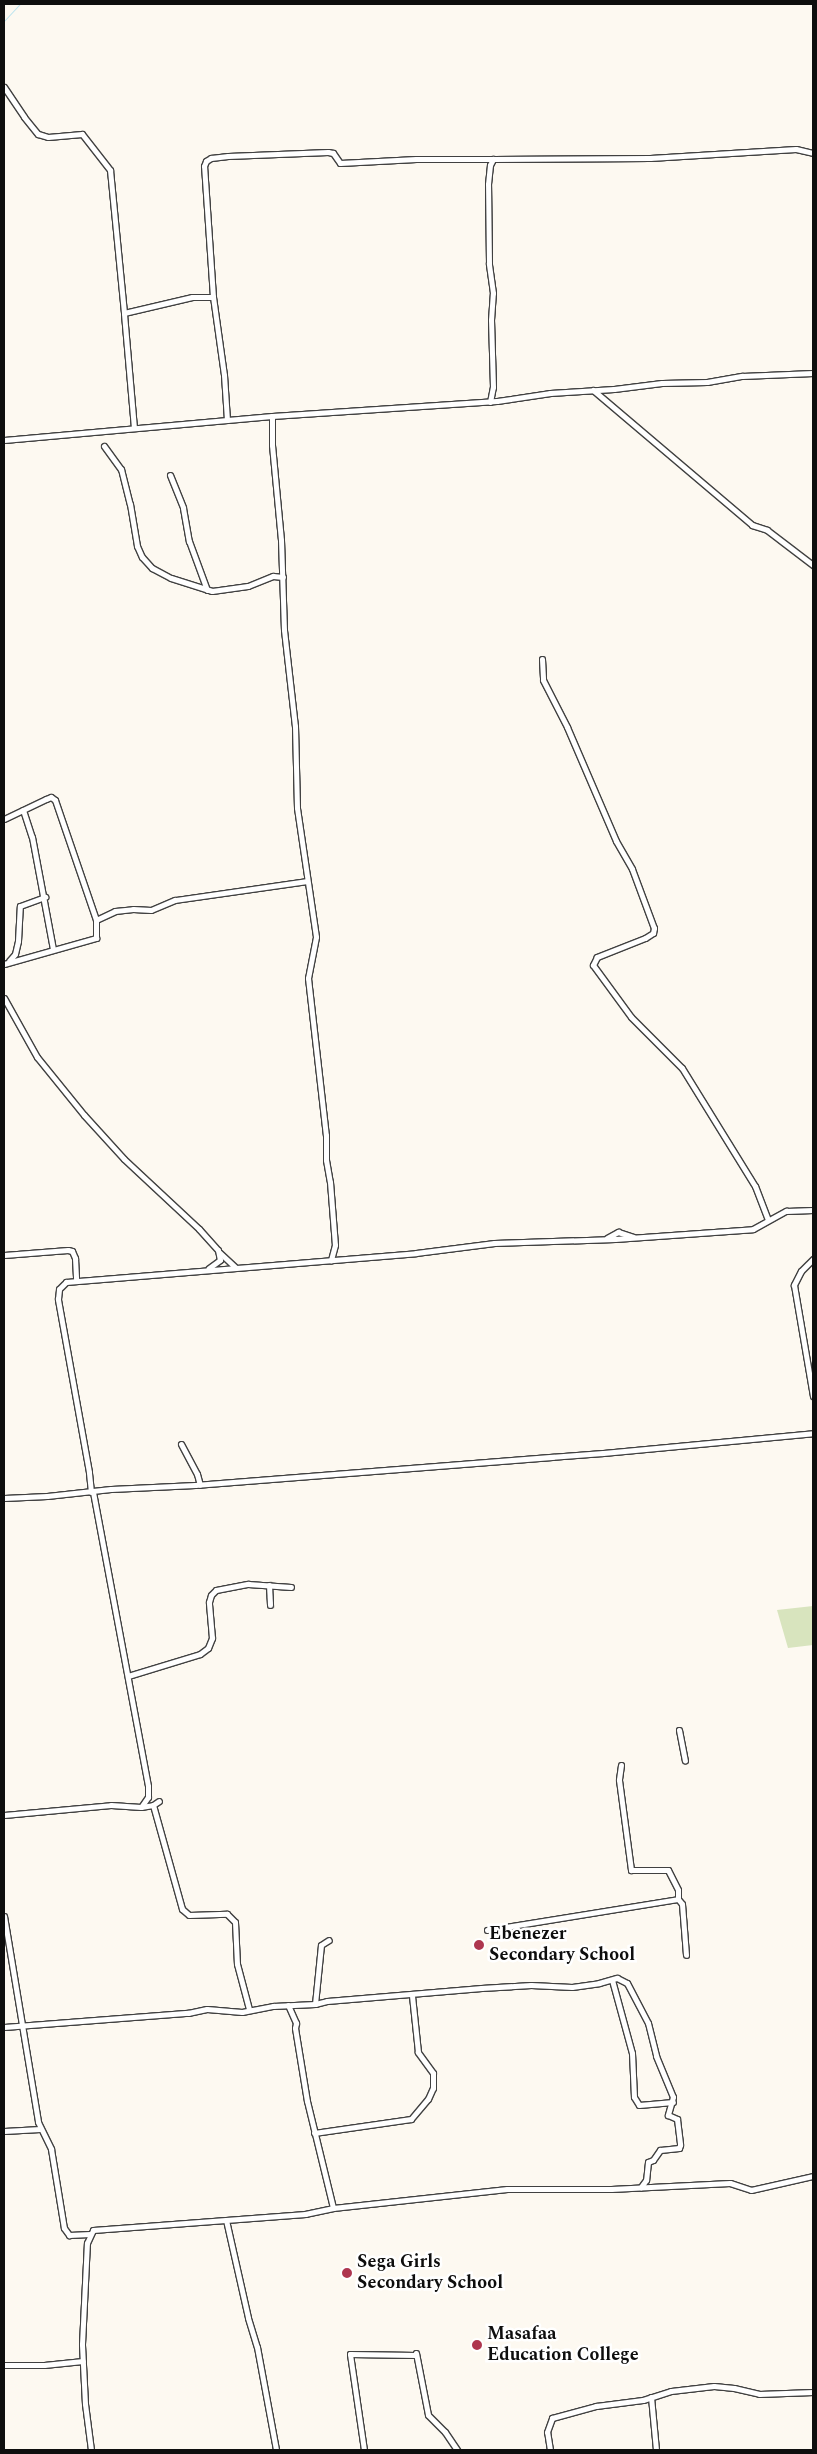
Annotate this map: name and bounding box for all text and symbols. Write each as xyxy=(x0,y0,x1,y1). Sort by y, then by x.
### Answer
place label: Ebenezer Secondary School xyxy=(489,1924,635,1966)
marker: Ebenezer Secondary School xyxy=(473,1939,485,1951)
place label: Sega Girls Secondary School xyxy=(357,2252,503,2294)
marker: Sega Girls Secondary School xyxy=(341,2267,353,2279)
place label: Masafaa Education College xyxy=(487,2324,639,2366)
marker: Masafaa Education College xyxy=(471,2339,483,2351)

